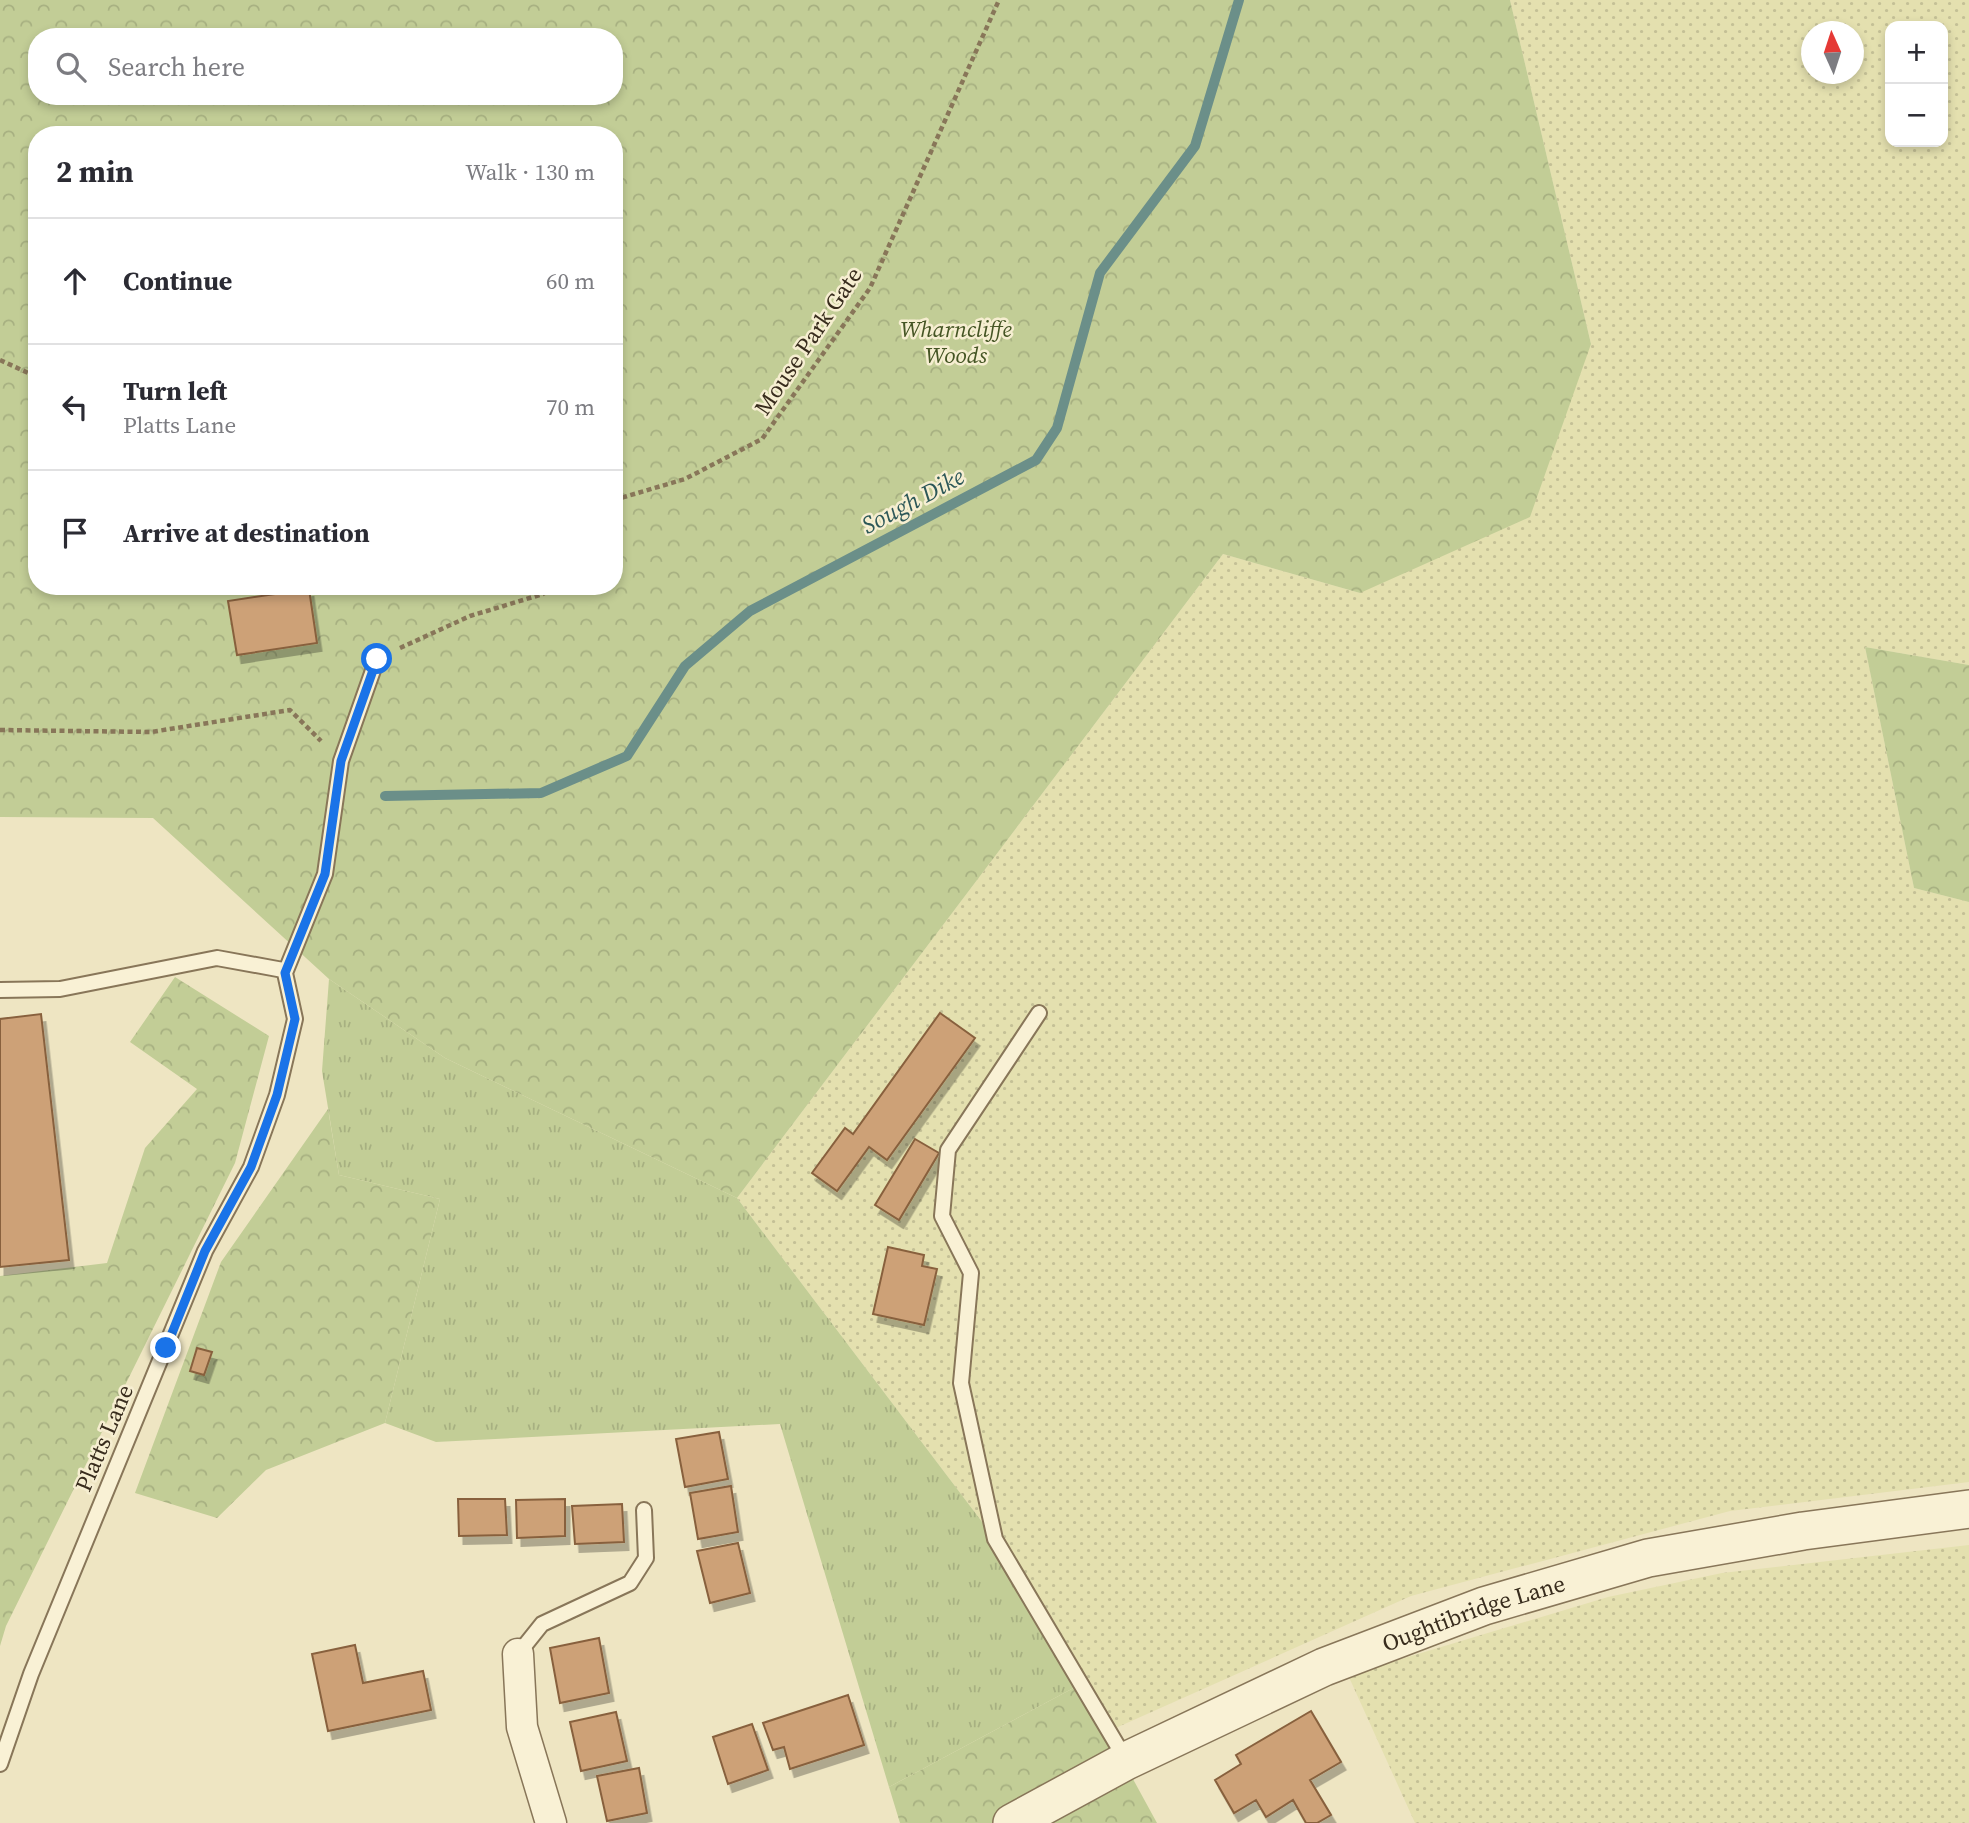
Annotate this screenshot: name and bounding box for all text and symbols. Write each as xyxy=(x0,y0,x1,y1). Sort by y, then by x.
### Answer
north arrow xyxy=(1801,21,1864,84)
map controls xyxy=(1885,21,1948,147)
button: + xyxy=(1885,21,1948,84)
search box xyxy=(28,28,623,105)
icon: search xyxy=(52,48,90,86)
text: Search here xyxy=(108,49,245,85)
button: − xyxy=(1885,84,1948,147)
text: 2 min xyxy=(56,151,134,192)
text: Walk · 130 m xyxy=(465,156,595,188)
street label: Mouse Park Gate xyxy=(747,261,869,421)
icon: ahead xyxy=(56,262,94,300)
text: Continue xyxy=(123,263,232,299)
text: 60 m xyxy=(546,265,595,297)
park label: Wharncliffe Woods xyxy=(900,313,1012,371)
text: Turn left xyxy=(123,373,227,409)
icon: left xyxy=(56,388,94,426)
text: 70 m xyxy=(546,391,595,423)
text: Platts Lane xyxy=(123,409,236,441)
water label: Sough Dike xyxy=(856,460,970,541)
icon: arrive xyxy=(56,514,94,552)
text: Arrive at destination xyxy=(123,515,370,551)
route start xyxy=(361,643,392,674)
route end xyxy=(150,1332,181,1363)
street label: Platts Lane xyxy=(67,1380,141,1496)
street label: Oughtibridge Lane xyxy=(1377,1567,1569,1659)

